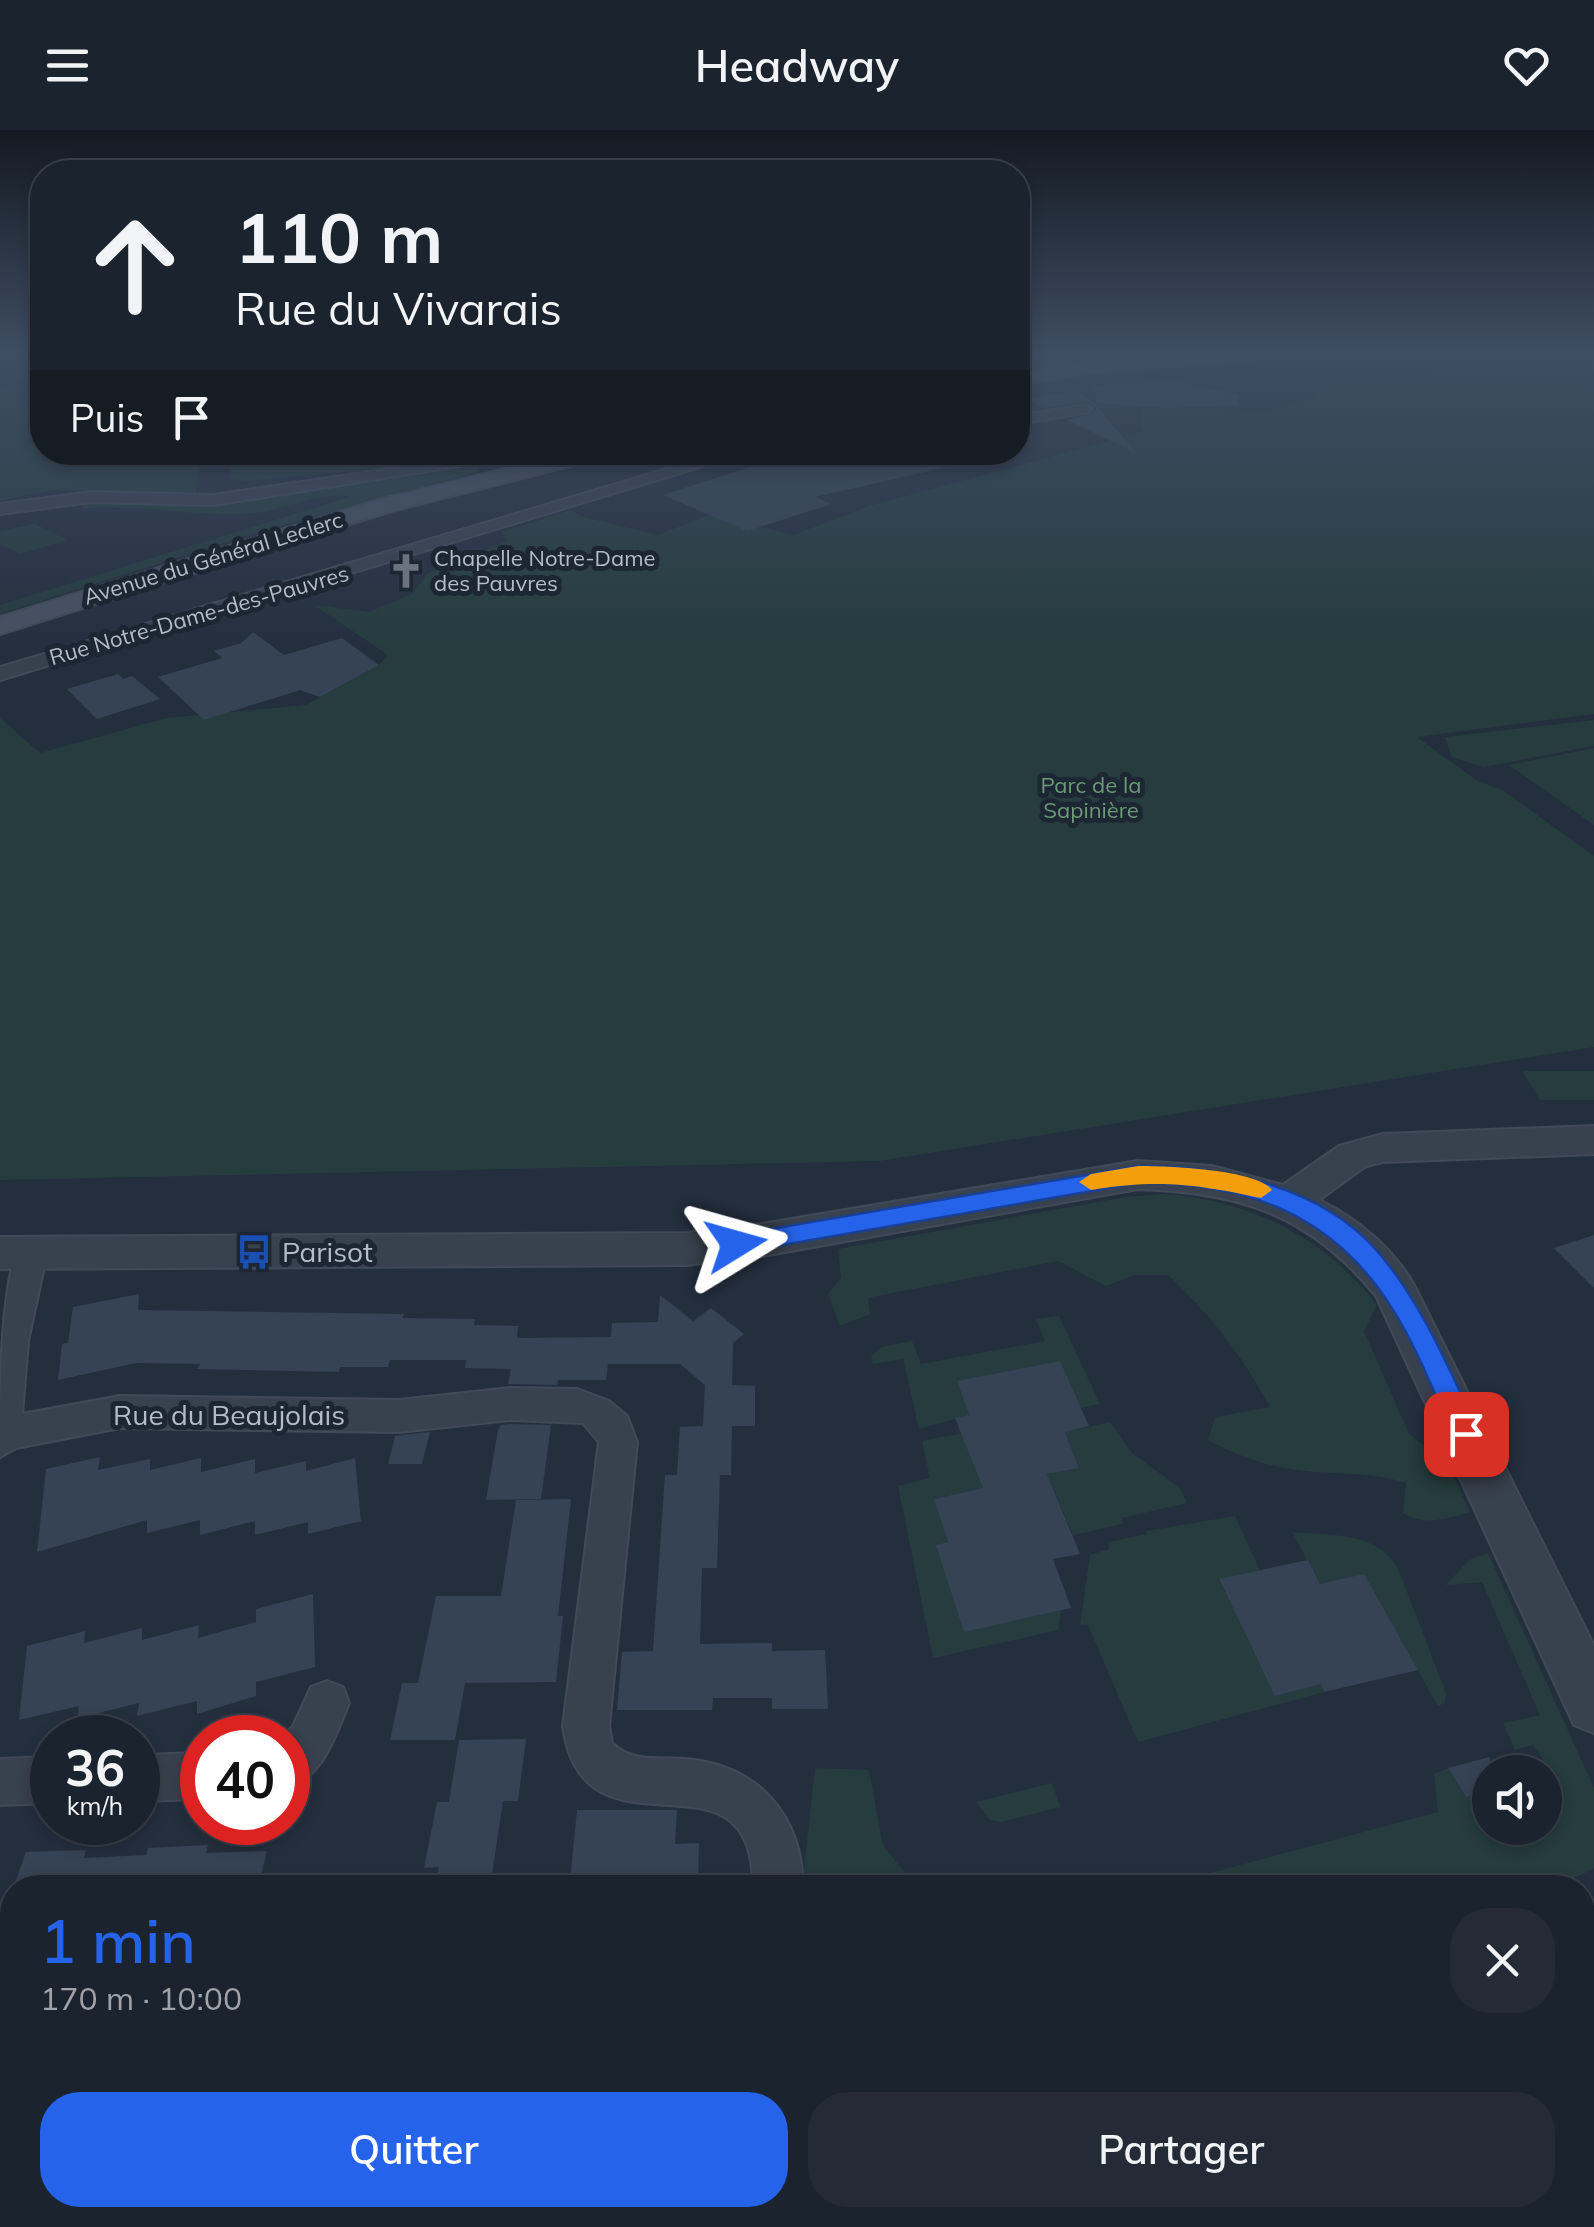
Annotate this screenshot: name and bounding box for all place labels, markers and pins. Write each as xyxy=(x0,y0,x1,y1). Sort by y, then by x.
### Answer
place label: Chapelle Notre-Dame des Pauvres xyxy=(434,544,655,597)
church icon: Chapelle Notre-Dame des Pauvres xyxy=(387,552,425,590)
bus stop icon: Parisot xyxy=(235,1233,273,1271)
place label: Parisot xyxy=(282,1234,373,1269)
pin xyxy=(1424,1392,1509,1477)

